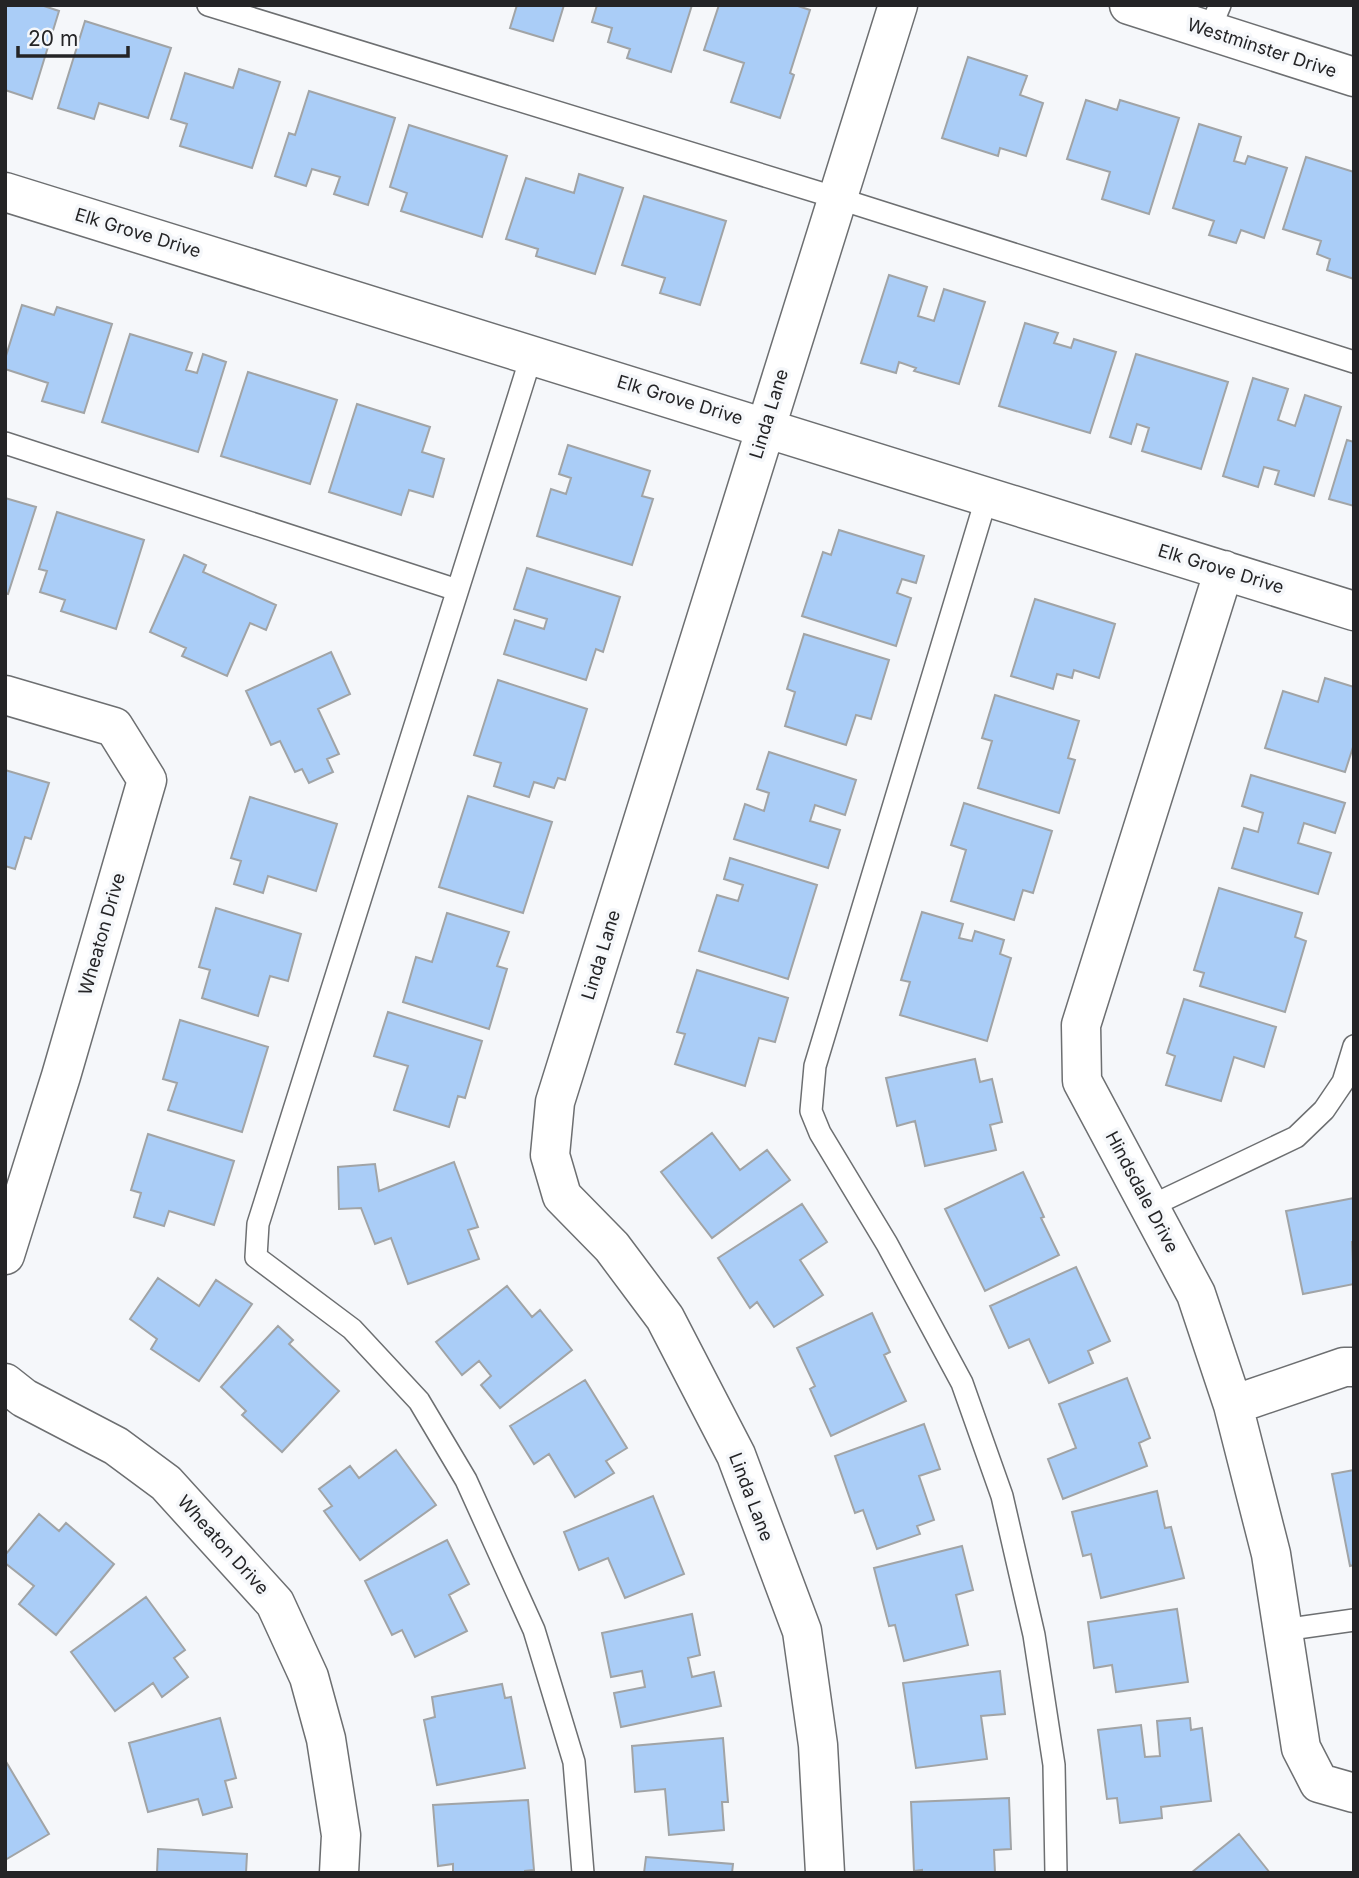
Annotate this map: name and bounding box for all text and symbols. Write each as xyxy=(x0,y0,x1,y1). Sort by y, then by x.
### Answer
street label: Westminster Drive xyxy=(1185,13,1339,82)
scale bar xyxy=(18,14,128,58)
text: 20 m xyxy=(28,26,78,51)
street label: Elk Grove Drive xyxy=(73,203,204,262)
street label: Linda Lane xyxy=(745,366,792,461)
street label: Elk Grove Drive xyxy=(615,370,746,429)
street label: Elk Grove Drive xyxy=(1156,539,1287,598)
street label: Wheaton Drive xyxy=(74,870,129,997)
street label: Linda Lane xyxy=(577,907,624,1002)
street label: Hindsdale Drive xyxy=(1102,1127,1183,1256)
street label: Linda Lane xyxy=(725,1450,778,1544)
street label: Wheaton Drive xyxy=(173,1491,273,1599)

